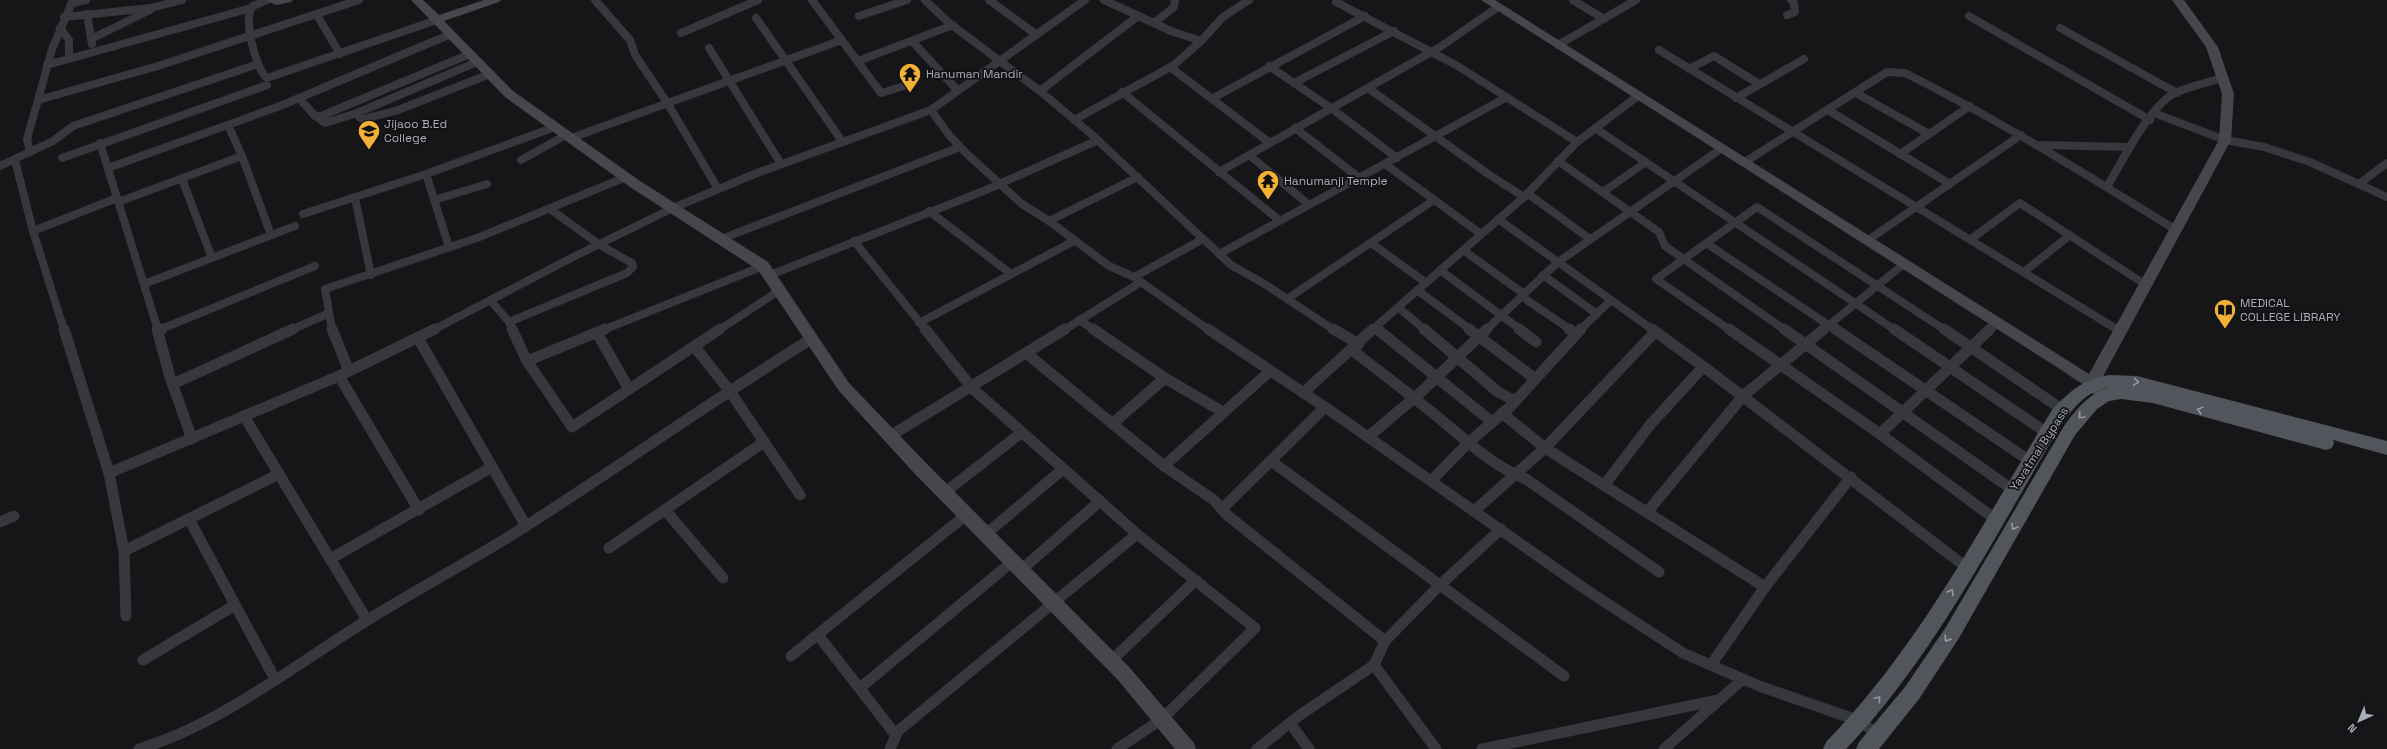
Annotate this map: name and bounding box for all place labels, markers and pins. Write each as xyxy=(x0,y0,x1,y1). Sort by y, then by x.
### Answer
temple icon: Hanuman Mandir xyxy=(897,61,923,94)
place label: Hanuman Mandir xyxy=(926,66,1023,82)
place label: Jijaoo B.Ed College xyxy=(384,116,447,146)
school or university icon: Jijaoo B.Ed College xyxy=(356,118,382,151)
temple icon: Hanumanji Temple xyxy=(1255,168,1281,201)
place label: Hanumanji Temple xyxy=(1284,173,1388,189)
place label: MEDICAL COLLEGE LIBRARY xyxy=(2240,295,2341,325)
library icon: MEDICAL COLLEGE LIBRARY xyxy=(2212,297,2238,330)

